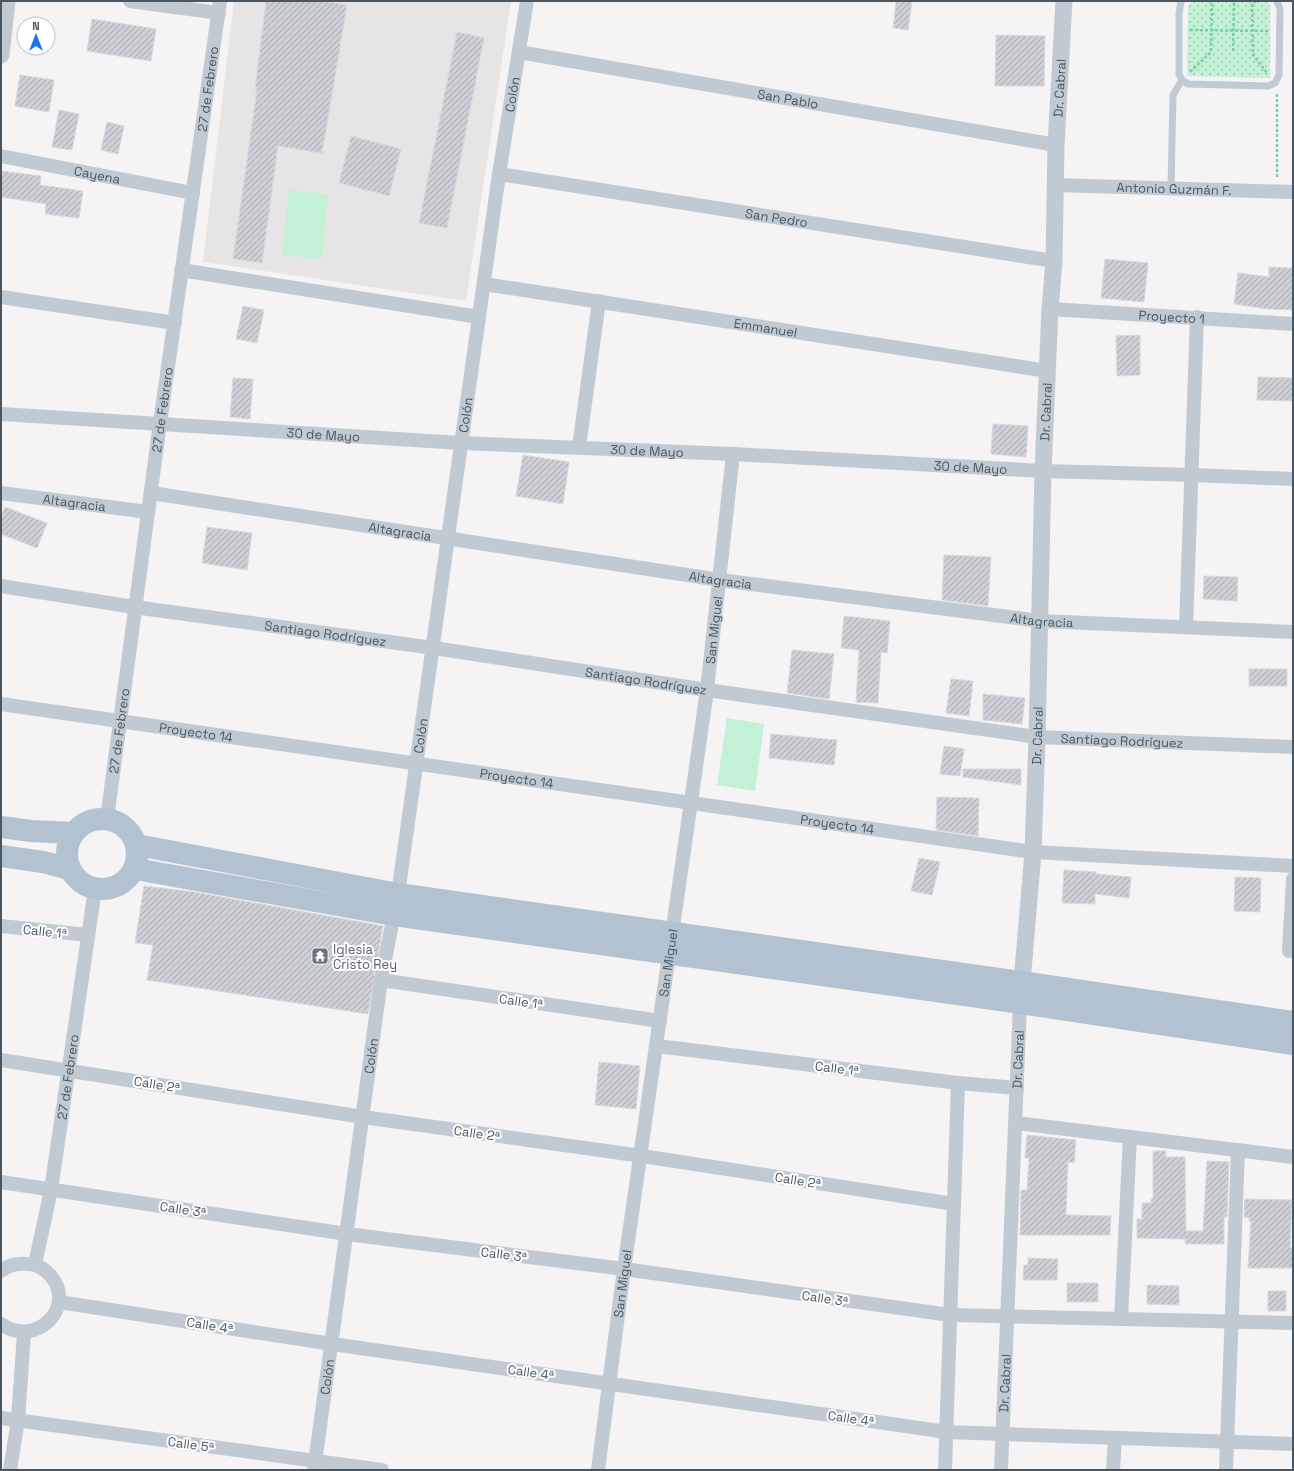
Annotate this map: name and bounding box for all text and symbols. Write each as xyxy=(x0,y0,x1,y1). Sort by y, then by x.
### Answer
north arrow xyxy=(16,16,56,56)
text: N xyxy=(32,19,40,33)
street label: 27 de Febrero xyxy=(194,45,222,133)
street label: Dr. Cabral xyxy=(1050,58,1070,118)
street label: Colón xyxy=(501,75,524,113)
street label: San Pablo xyxy=(756,85,820,113)
street label: Cayena xyxy=(73,162,122,188)
street label: Antonio Guzmán F. xyxy=(1116,179,1232,199)
street label: San Pedro xyxy=(744,205,809,231)
street label: Proyecto 1 xyxy=(1138,306,1205,328)
street label: Emmanuel xyxy=(733,315,798,341)
street label: 27 de Febrero xyxy=(148,366,177,453)
street label: Dr. Cabral xyxy=(1036,382,1056,441)
street label: Colón xyxy=(455,396,477,434)
street label: 30 de Mayo xyxy=(286,424,361,446)
street label: 30 de Mayo xyxy=(610,441,684,461)
street label: 30 de Mayo xyxy=(933,457,1008,478)
street label: Altagracia xyxy=(42,490,107,516)
street label: Altagracia xyxy=(367,518,433,545)
street label: Altagracia xyxy=(688,567,753,593)
street label: San Miguel xyxy=(702,595,726,665)
street label: Altagracia xyxy=(1009,609,1074,631)
street label: Santiago Rodríguez xyxy=(264,617,388,650)
street label: Santiago Rodríguez xyxy=(584,663,708,699)
street label: 27 de Febrero xyxy=(105,687,133,775)
street label: Dr. Cabral xyxy=(1028,706,1047,765)
street label: Colón xyxy=(410,717,432,755)
street label: Proyecto 14 xyxy=(158,719,234,746)
street label: Santiago Rodríguez xyxy=(1060,730,1184,752)
street label: Proyecto 14 xyxy=(479,765,555,792)
street label: Proyecto 14 xyxy=(799,811,875,838)
street label: Calle 1ª xyxy=(22,921,68,942)
street label: San Miguel xyxy=(655,928,682,998)
place label: Iglesia Cristo Rey xyxy=(333,941,397,973)
temple icon: Iglesia Cristo Rey xyxy=(310,946,330,966)
street label: Calle 1ª xyxy=(498,990,544,1013)
street label: Dr. Cabral xyxy=(1009,1030,1028,1089)
street label: 27 de Febrero xyxy=(53,1033,83,1121)
street label: Colón xyxy=(360,1037,382,1075)
street label: Calle 1ª xyxy=(814,1057,860,1080)
street label: Calle 2ª xyxy=(133,1072,182,1097)
street label: Calle 2ª xyxy=(453,1122,502,1145)
street label: Calle 2ª xyxy=(774,1168,823,1193)
street label: Calle 3ª xyxy=(159,1198,208,1221)
street label: Calle 3ª xyxy=(480,1243,529,1266)
street label: San Miguel xyxy=(610,1249,636,1319)
street label: Calle 3ª xyxy=(801,1287,850,1310)
street label: Calle 4ª xyxy=(185,1313,235,1338)
street label: Dr. Cabral xyxy=(995,1354,1015,1413)
street label: Colón xyxy=(316,1358,338,1396)
street label: Calle 4ª xyxy=(507,1361,556,1384)
street label: Calle 4ª xyxy=(827,1407,876,1430)
street label: Calle 5ª xyxy=(167,1433,216,1456)

